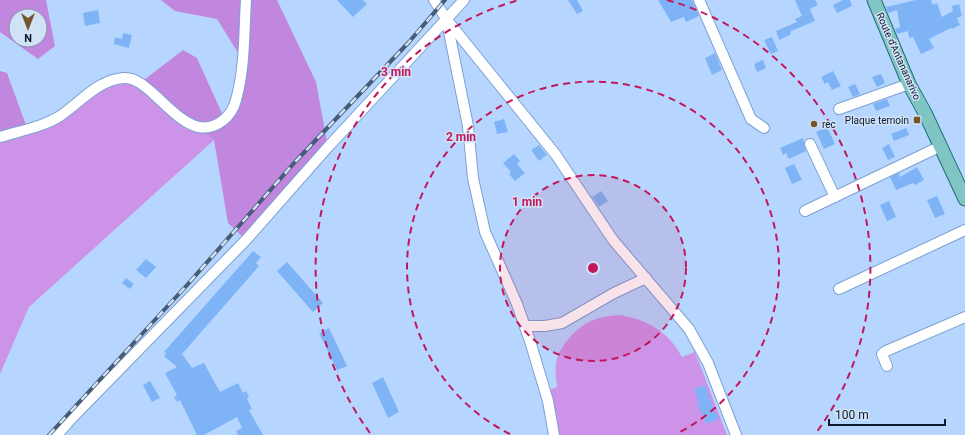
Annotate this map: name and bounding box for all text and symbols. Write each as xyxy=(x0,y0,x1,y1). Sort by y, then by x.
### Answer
north arrow xyxy=(8,8,48,48)
street label: Route d'Antananarivo xyxy=(874,11,923,102)
text: N xyxy=(24,31,32,44)
text: 3 min xyxy=(381,65,411,79)
place label: Plaque temoin xyxy=(845,115,909,126)
marker: Plaque temoin xyxy=(912,115,922,125)
marker: rec xyxy=(809,119,819,129)
place label: rec xyxy=(822,119,836,130)
text: 2 min xyxy=(446,130,476,144)
text: 1 min xyxy=(512,195,542,209)
centre of rings xyxy=(586,261,600,275)
scale bar xyxy=(829,401,945,427)
text: 100 m xyxy=(835,408,869,422)

